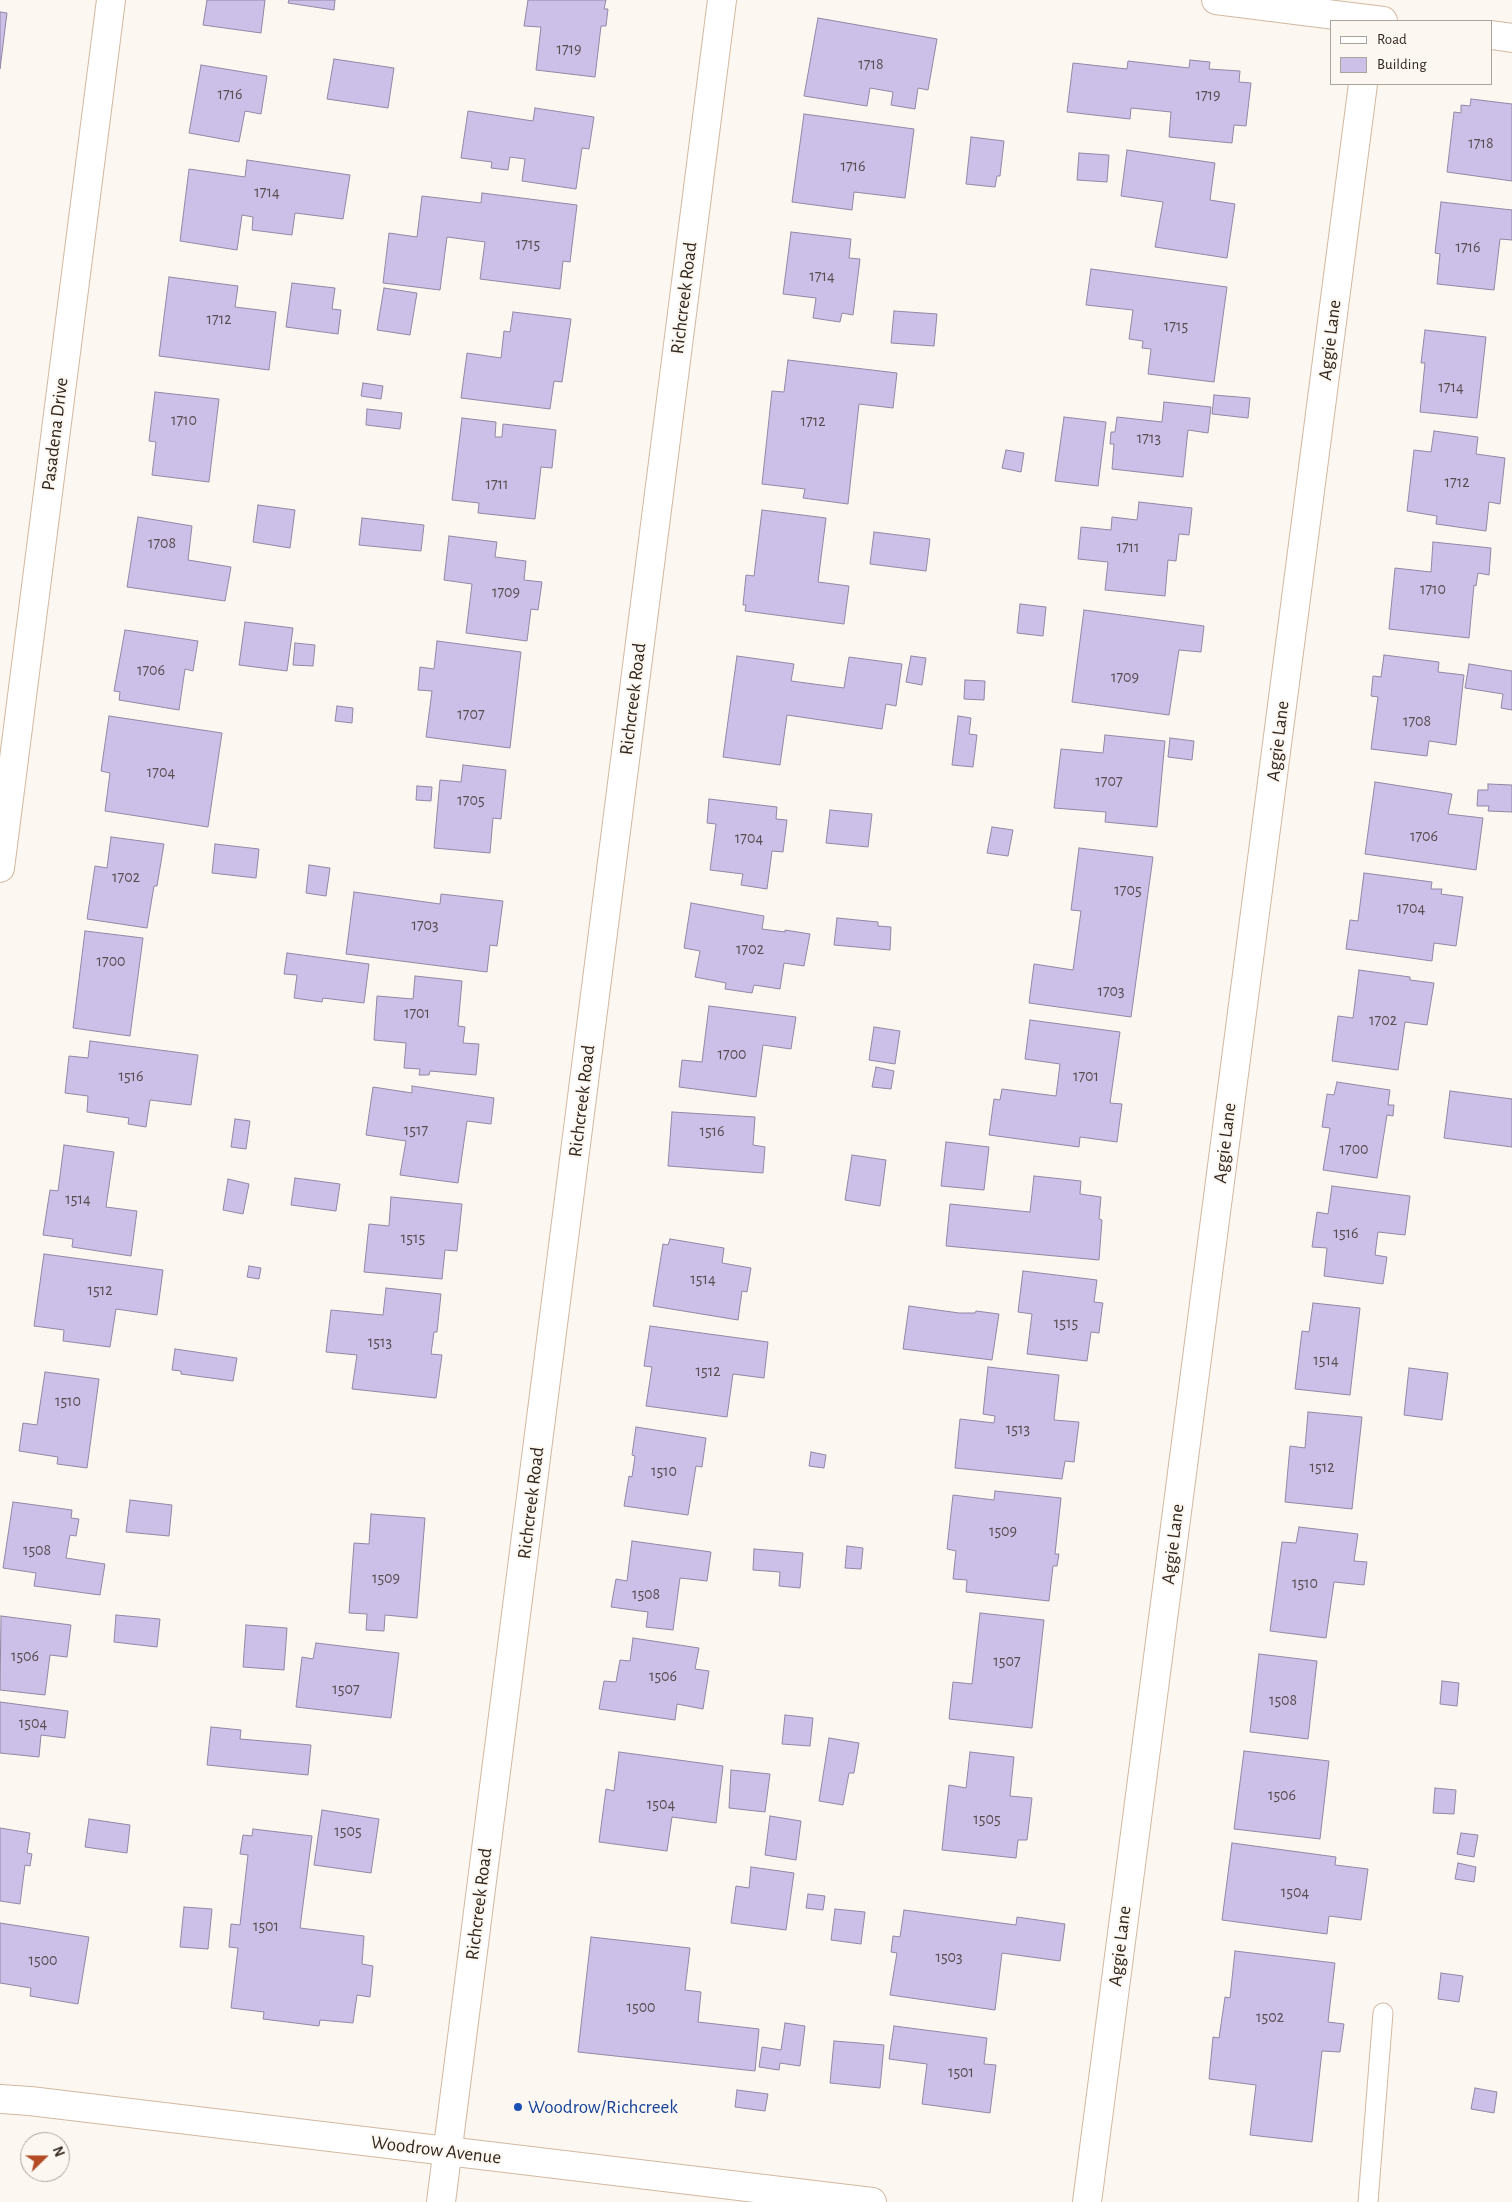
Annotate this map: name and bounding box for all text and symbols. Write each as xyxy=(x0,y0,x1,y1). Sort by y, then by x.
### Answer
legend xyxy=(1330,20,1492,85)
text: Road xyxy=(1377,32,1407,47)
house number: 1719 xyxy=(556,39,582,59)
house number: 1718 xyxy=(858,54,884,74)
text: Building xyxy=(1377,57,1427,72)
house number: 1716 xyxy=(217,84,243,104)
house number: 1719 xyxy=(1195,85,1221,105)
house number: 1718 xyxy=(1468,133,1494,153)
house number: 1716 xyxy=(840,156,866,176)
house number: 1714 xyxy=(254,182,280,202)
house number: 1715 xyxy=(516,234,540,254)
house number: 1716 xyxy=(1455,237,1481,257)
street label: Richcreek Road xyxy=(666,241,702,355)
house number: 1714 xyxy=(809,266,835,286)
street label: Aggie Lane xyxy=(1314,298,1346,382)
house number: 1712 xyxy=(207,309,231,329)
house number: 1715 xyxy=(1164,316,1188,336)
street label: Pasadena Drive xyxy=(37,376,73,492)
house number: 1714 xyxy=(1438,377,1464,397)
house number: 1710 xyxy=(171,410,197,430)
house number: 1712 xyxy=(801,411,825,431)
house number: 1713 xyxy=(1137,428,1161,448)
house number: 1712 xyxy=(1445,472,1469,492)
house number: 1711 xyxy=(485,474,509,494)
house number: 1708 xyxy=(148,533,176,553)
house number: 1711 xyxy=(1116,537,1140,557)
house number: 1710 xyxy=(1420,579,1446,599)
house number: 1709 xyxy=(492,582,520,602)
street label: Richcreek Road xyxy=(615,642,651,756)
house number: 1706 xyxy=(137,660,165,680)
house number: 1709 xyxy=(1111,667,1139,687)
street label: Aggie Lane xyxy=(1262,699,1294,783)
house number: 1707 xyxy=(457,704,485,724)
house number: 1708 xyxy=(1403,711,1431,731)
house number: 1704 xyxy=(147,762,175,782)
house number: 1707 xyxy=(1095,771,1123,791)
house number: 1705 xyxy=(457,790,485,810)
house number: 1706 xyxy=(1410,826,1438,846)
house number: 1704 xyxy=(735,828,763,848)
house number: 1702 xyxy=(112,867,140,887)
house number: 1705 xyxy=(1114,880,1142,900)
house number: 1704 xyxy=(1397,898,1425,918)
house number: 1703 xyxy=(411,915,439,935)
house number: 1702 xyxy=(736,939,764,959)
house number: 1700 xyxy=(96,951,126,971)
house number: 1703 xyxy=(1097,981,1125,1001)
house number: 1701 xyxy=(404,1003,430,1023)
house number: 1702 xyxy=(1369,1010,1397,1030)
street label: Richcreek Road xyxy=(564,1044,600,1158)
house number: 1700 xyxy=(717,1044,747,1064)
house number: 1516 xyxy=(118,1066,144,1086)
house number: 1701 xyxy=(1073,1066,1099,1086)
street label: Aggie Lane xyxy=(1209,1101,1241,1185)
house number: 1517 xyxy=(404,1120,428,1140)
house number: 1516 xyxy=(699,1121,725,1141)
house number: 1700 xyxy=(1339,1139,1369,1159)
house number: 1514 xyxy=(65,1189,91,1209)
house number: 1516 xyxy=(1333,1223,1359,1243)
house number: 1515 xyxy=(401,1228,425,1248)
house number: 1514 xyxy=(690,1269,716,1289)
house number: 1512 xyxy=(88,1280,112,1300)
house number: 1515 xyxy=(1054,1313,1078,1333)
house number: 1513 xyxy=(368,1332,392,1352)
house number: 1514 xyxy=(1313,1350,1339,1370)
house number: 1512 xyxy=(696,1361,720,1381)
house number: 1510 xyxy=(55,1391,81,1411)
house number: 1513 xyxy=(1006,1419,1030,1439)
street label: Richcreek Road xyxy=(513,1446,549,1560)
house number: 1512 xyxy=(1310,1457,1334,1477)
house number: 1510 xyxy=(651,1461,677,1481)
street label: Aggie Lane xyxy=(1157,1502,1189,1586)
house number: 1509 xyxy=(989,1521,1017,1541)
house number: 1508 xyxy=(23,1540,51,1560)
house number: 1509 xyxy=(372,1568,400,1588)
house number: 1510 xyxy=(1292,1573,1318,1593)
house number: 1508 xyxy=(632,1584,660,1604)
house number: 1506 xyxy=(11,1646,39,1666)
house number: 1507 xyxy=(993,1651,1021,1671)
house number: 1506 xyxy=(649,1666,677,1686)
house number: 1507 xyxy=(332,1679,360,1699)
house number: 1508 xyxy=(1269,1690,1297,1710)
house number: 1504 xyxy=(19,1713,47,1733)
house number: 1506 xyxy=(1268,1785,1296,1805)
house number: 1504 xyxy=(647,1794,675,1814)
house number: 1505 xyxy=(973,1809,1001,1829)
house number: 1505 xyxy=(334,1821,362,1841)
street label: Richcreek Road xyxy=(461,1847,497,1961)
house number: 1504 xyxy=(1281,1882,1309,1902)
street label: Aggie Lane xyxy=(1104,1904,1136,1988)
house number: 1501 xyxy=(253,1916,279,1936)
house number: 1503 xyxy=(935,1947,963,1967)
house number: 1500 xyxy=(28,1950,58,1970)
house number: 1500 xyxy=(626,1997,656,2017)
house number: 1502 xyxy=(1256,2007,1284,2027)
house number: 1501 xyxy=(948,2062,974,2082)
place label: Woodrow/Richcreek xyxy=(528,2096,678,2118)
marker: Woodrow/Richcreek xyxy=(512,2101,524,2113)
street label: Woodrow Avenue xyxy=(370,2131,502,2169)
north arrow xyxy=(20,2132,70,2182)
text: N xyxy=(50,2145,66,2159)

